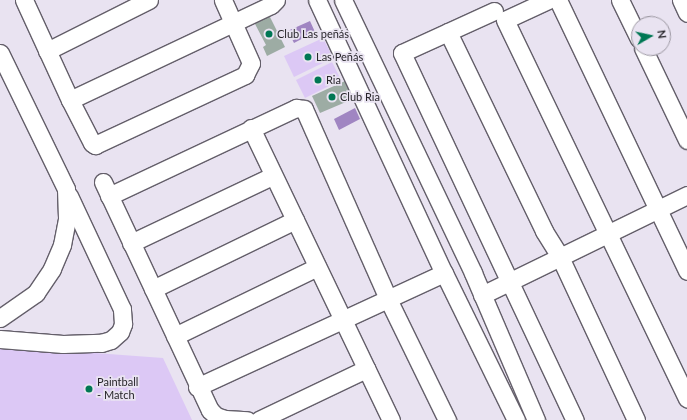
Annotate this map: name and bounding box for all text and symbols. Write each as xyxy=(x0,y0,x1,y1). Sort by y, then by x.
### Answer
north arrow xyxy=(631,16,671,56)
place label: Club Las peñás xyxy=(277,27,349,41)
marker: Club Las peñás xyxy=(264,29,274,39)
text: N xyxy=(655,29,669,39)
place label: Las Peñás xyxy=(316,50,363,64)
marker: Las Peñás xyxy=(303,52,313,62)
place label: Ria xyxy=(326,73,341,87)
marker: Ria xyxy=(313,75,323,85)
place label: Club Ria xyxy=(340,90,380,104)
marker: Club Ria xyxy=(327,92,337,102)
place label: Paintball - Match xyxy=(97,376,138,402)
marker: Paintball - Match xyxy=(84,384,94,394)

